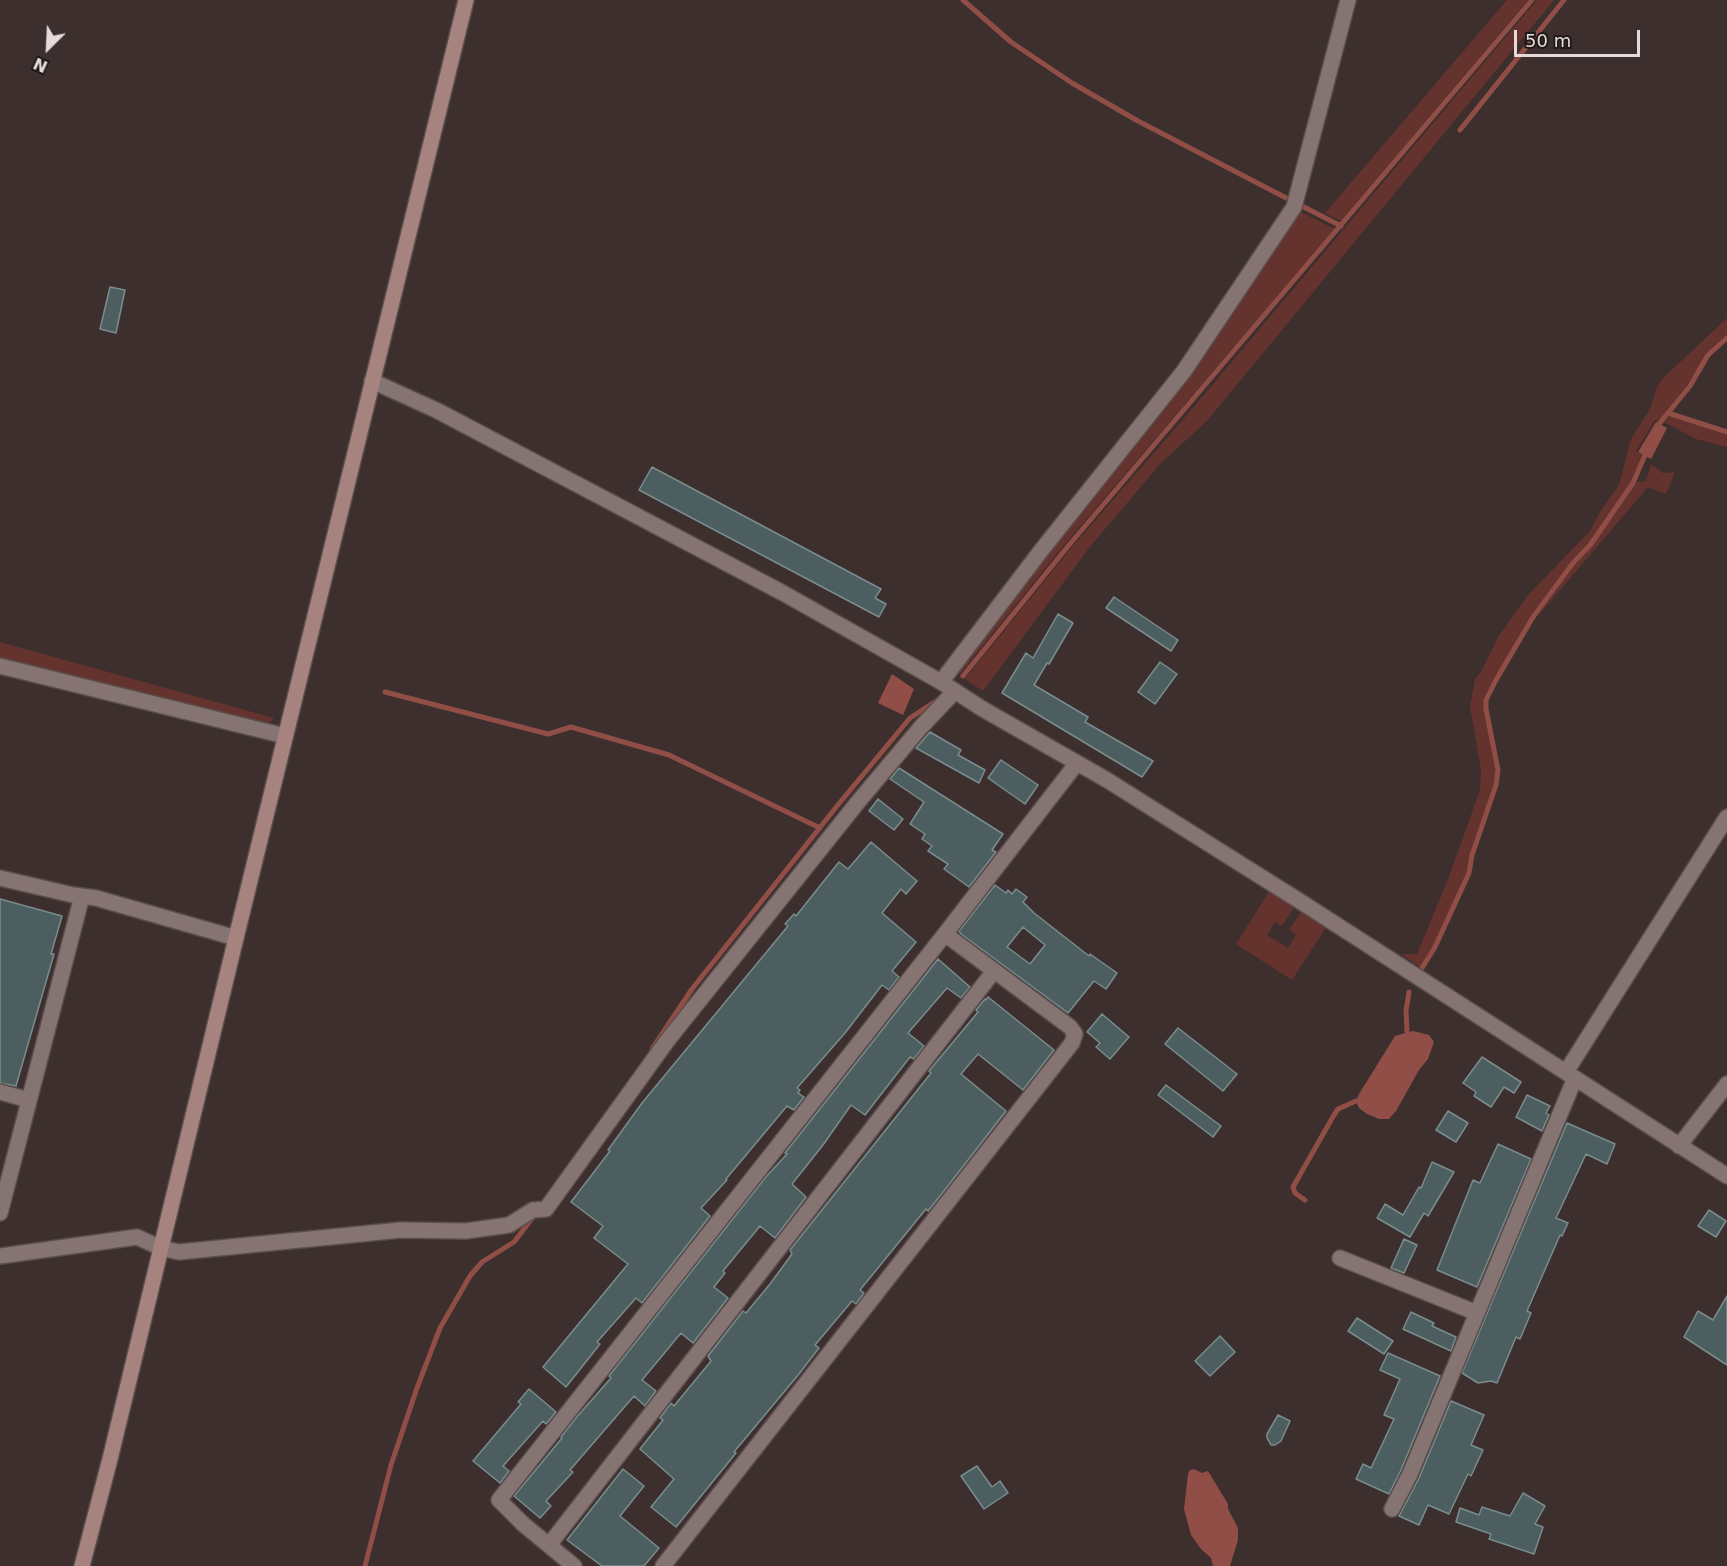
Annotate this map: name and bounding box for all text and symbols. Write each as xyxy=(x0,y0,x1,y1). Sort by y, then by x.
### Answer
north arrow xyxy=(18,18,78,78)
scale bar xyxy=(1517,18,1643,56)
text: 50 m xyxy=(1525,30,1571,51)
text: N xyxy=(31,54,50,76)

